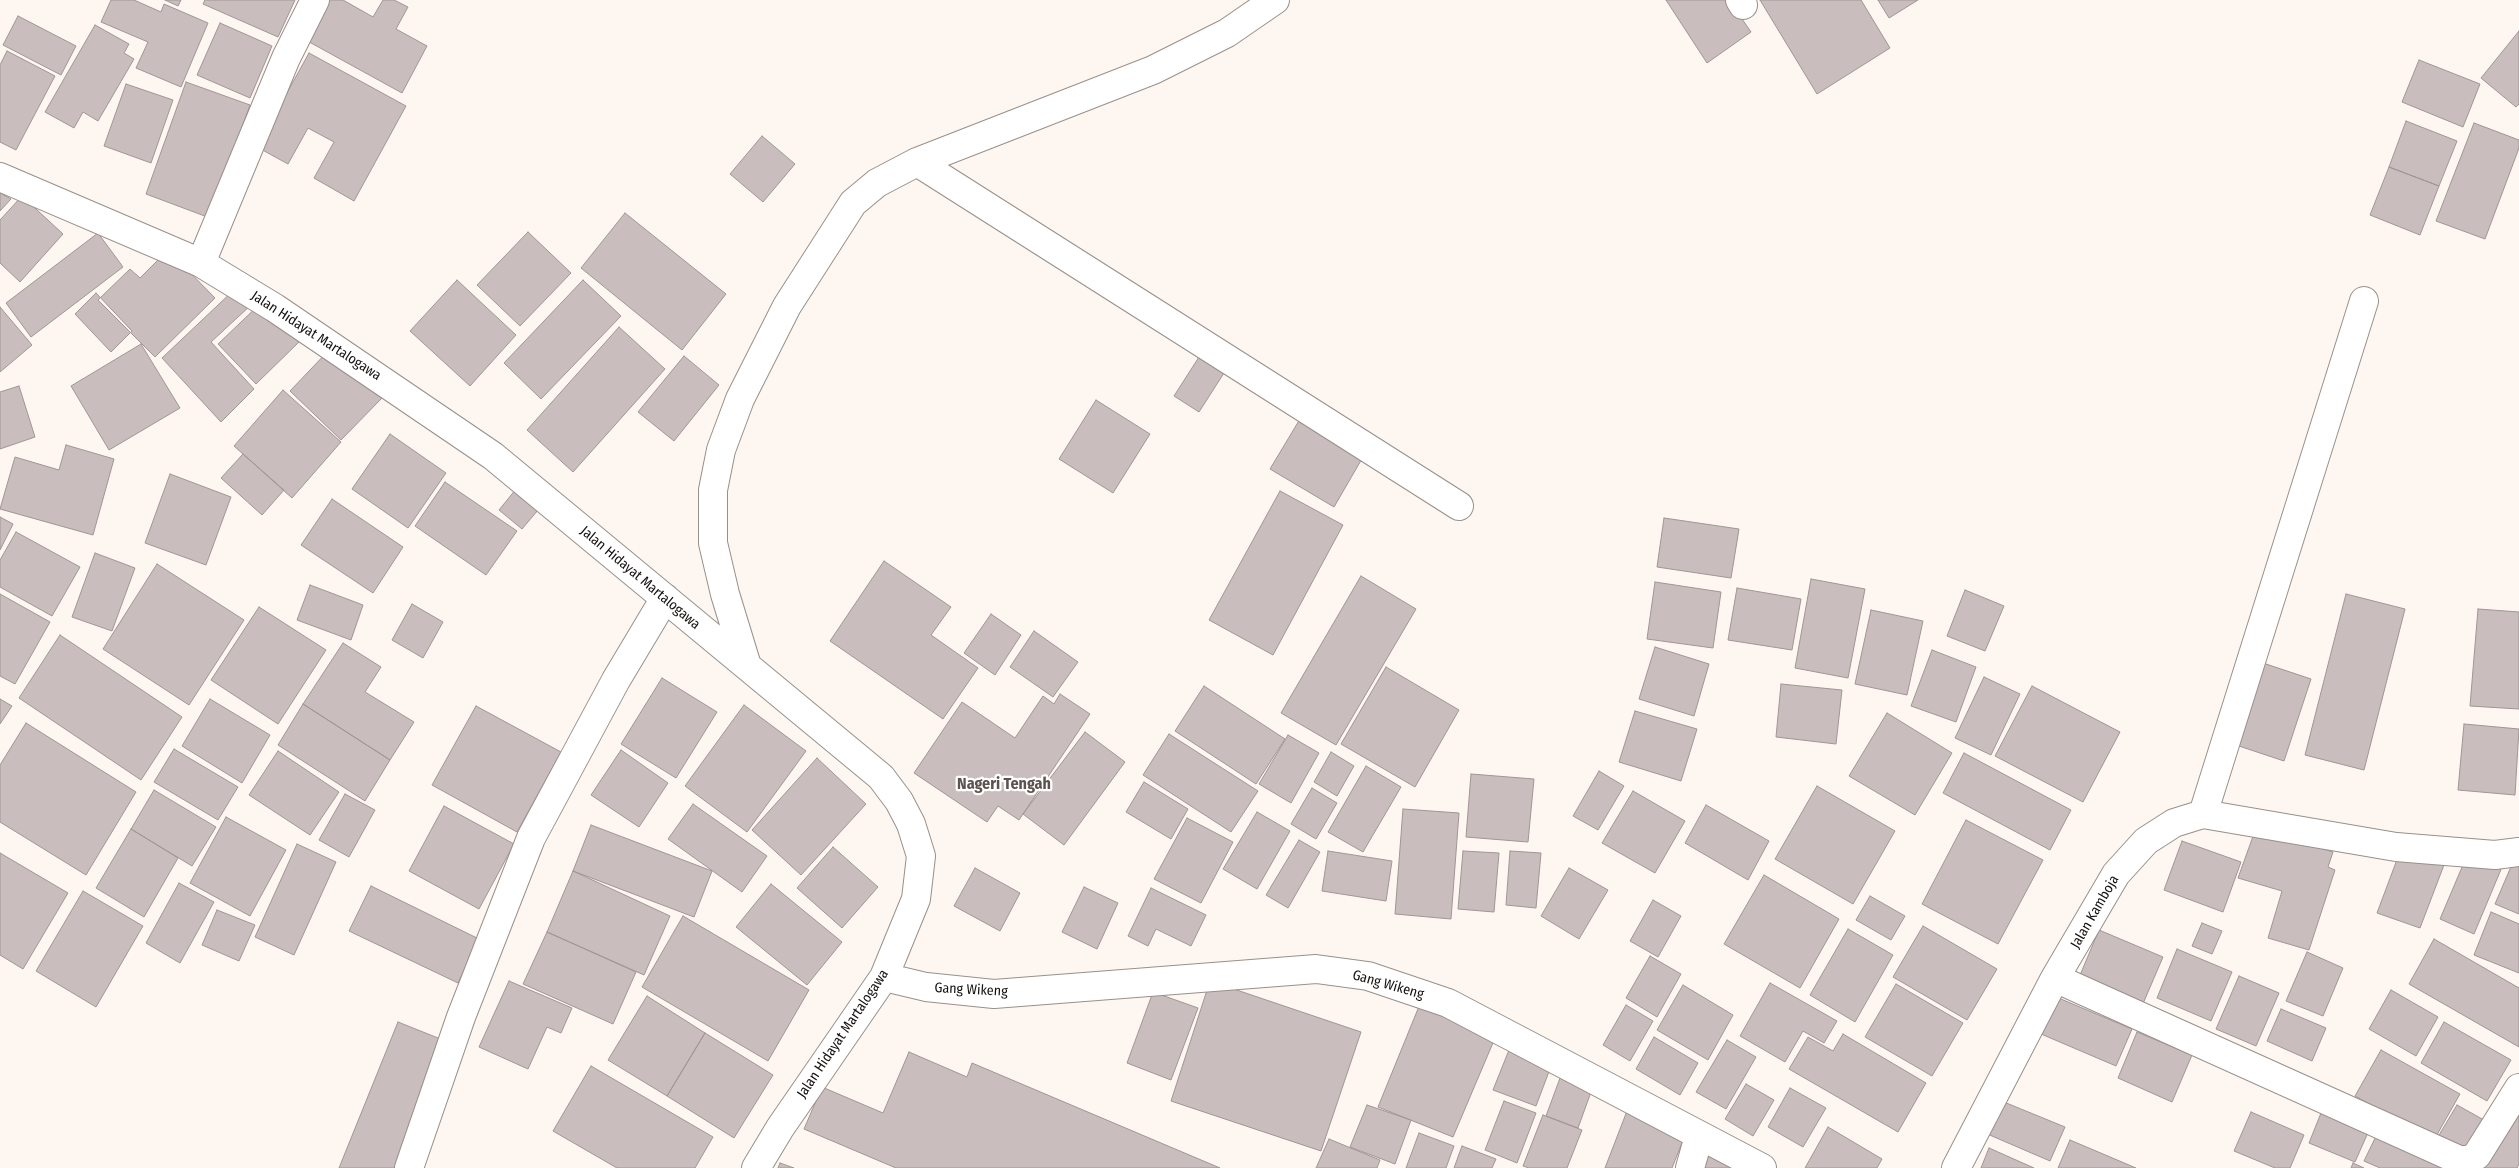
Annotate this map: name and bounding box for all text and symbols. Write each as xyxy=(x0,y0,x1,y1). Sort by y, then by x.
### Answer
street label: Jalan Hidayat Martalogawa xyxy=(248,288,384,384)
street label: Jalan Hidayat Martalogawa xyxy=(577,523,703,633)
district label: Nageri Tengah xyxy=(957,775,1051,795)
street label: Jalan Kamboja xyxy=(2067,872,2123,952)
street label: Jalan Hidayat Martalogawa xyxy=(794,967,892,1101)
street label: Gang Wikeng xyxy=(1350,967,1426,1003)
street label: Gang Wikeng xyxy=(934,980,1008,1000)

